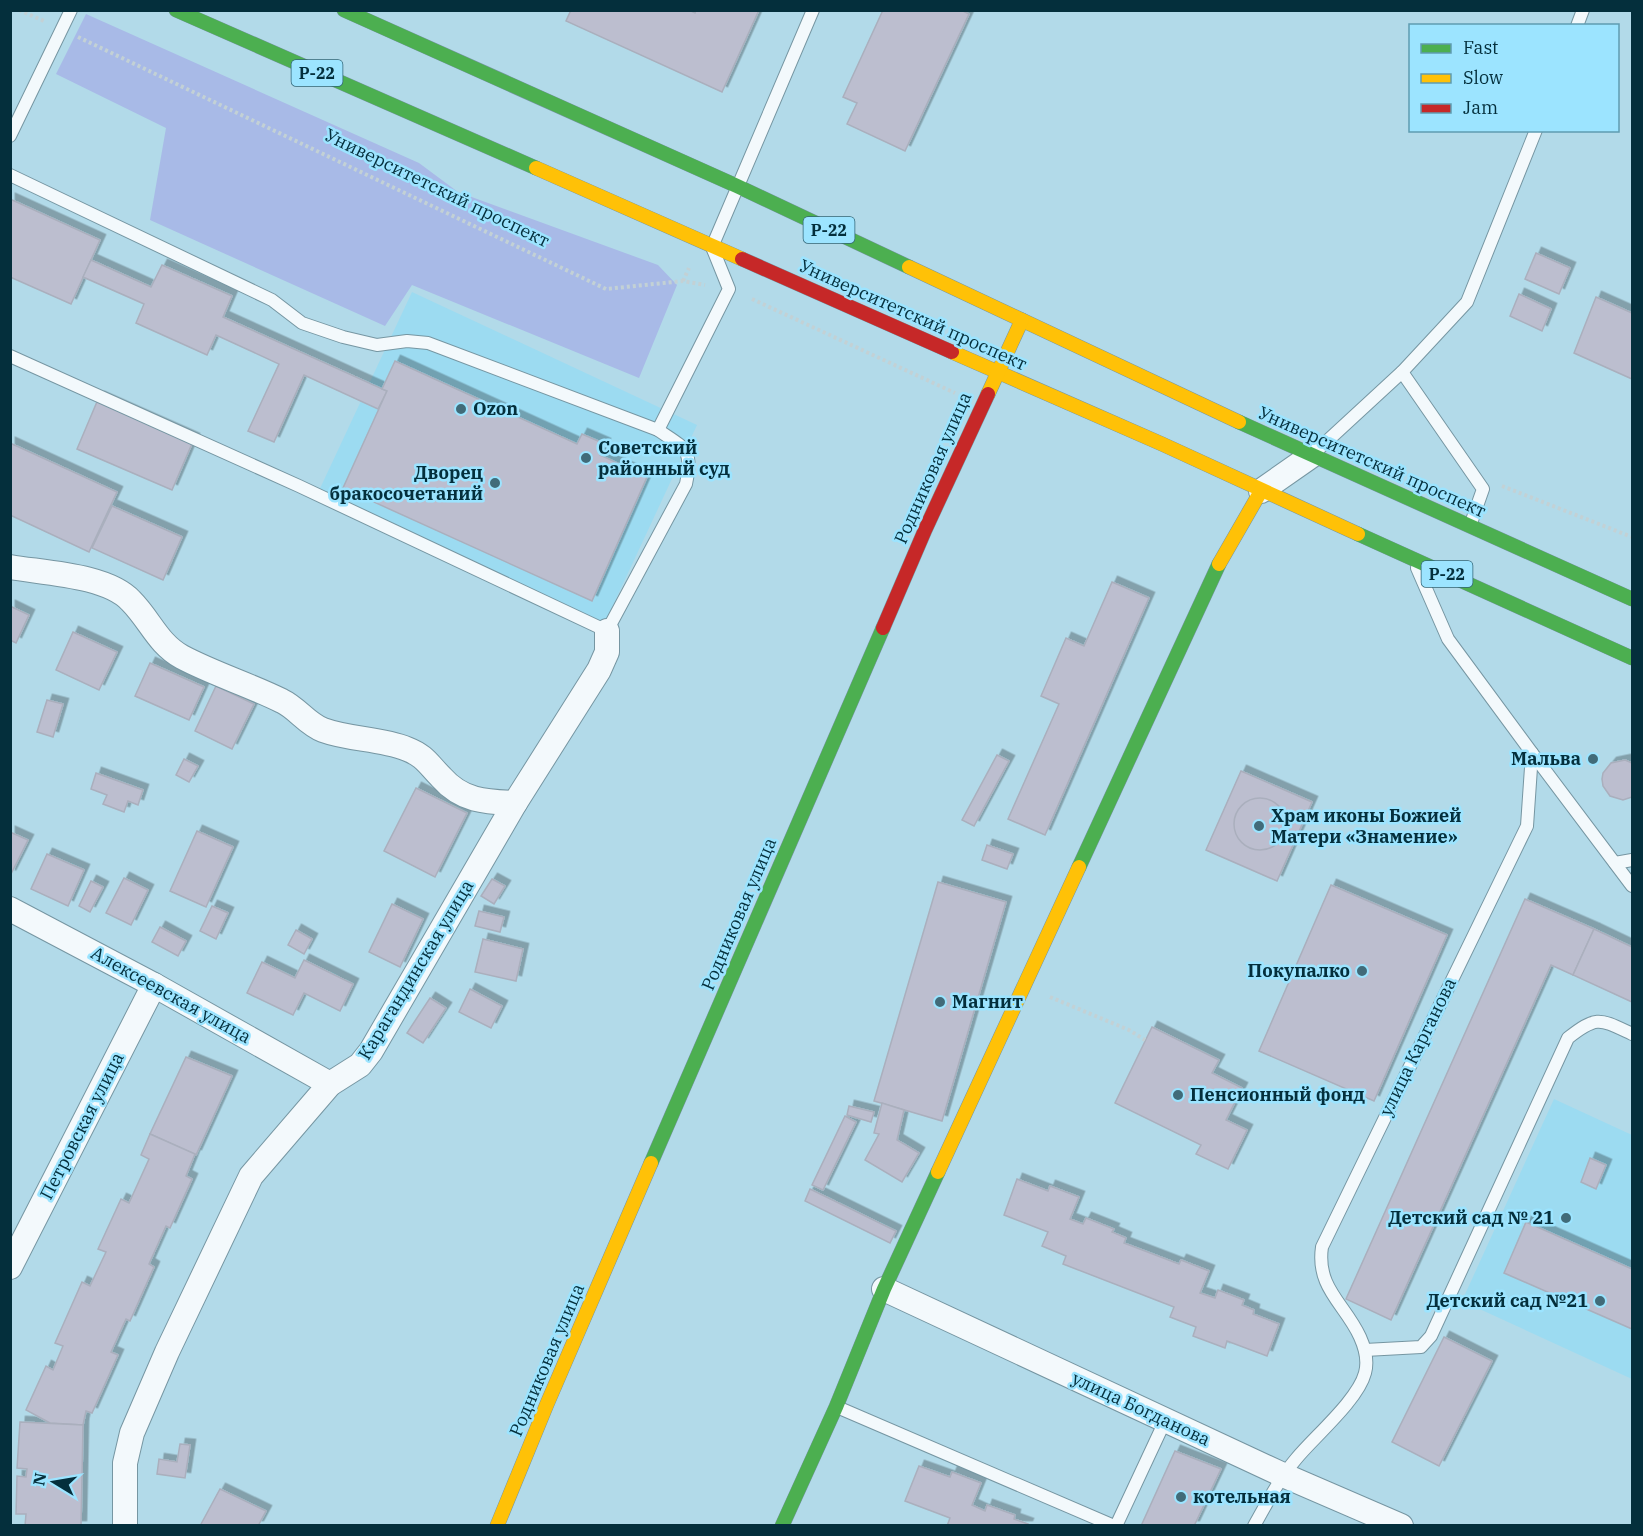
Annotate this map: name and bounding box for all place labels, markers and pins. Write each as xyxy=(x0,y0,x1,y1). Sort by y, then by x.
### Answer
place label: Ozon xyxy=(473,397,518,420)
marker: Ozon xyxy=(454,402,468,416)
place label: Советский районный суд xyxy=(598,436,730,480)
marker: Советский районный суд xyxy=(579,451,593,465)
place label: Дворец бракосочетаний xyxy=(329,461,484,505)
marker: Дворец бракосочетаний xyxy=(488,476,502,490)
place label: Мальва xyxy=(1511,747,1581,770)
marker: Мальва xyxy=(1586,752,1600,766)
place label: Храм иконы Божией Матери «Знамение» xyxy=(1271,804,1462,848)
marker: Храм иконы Божией Матери «Знамение» xyxy=(1252,819,1266,833)
place label: Покупалко xyxy=(1248,959,1350,982)
marker: Покупалко xyxy=(1355,964,1369,978)
place label: Магнит xyxy=(952,990,1023,1013)
marker: Магнит xyxy=(933,995,947,1009)
place label: Пенсионный фонд xyxy=(1190,1083,1365,1106)
marker: Пенсионный фонд xyxy=(1171,1088,1185,1102)
place label: Детский сад № 21 xyxy=(1388,1206,1554,1229)
marker: Детский сад № 21 xyxy=(1559,1211,1573,1225)
place label: Детский сад №21 xyxy=(1426,1289,1588,1312)
marker: Детский сад №21 xyxy=(1593,1294,1607,1308)
place label: котельная xyxy=(1193,1485,1291,1508)
marker: котельная xyxy=(1174,1490,1188,1504)

